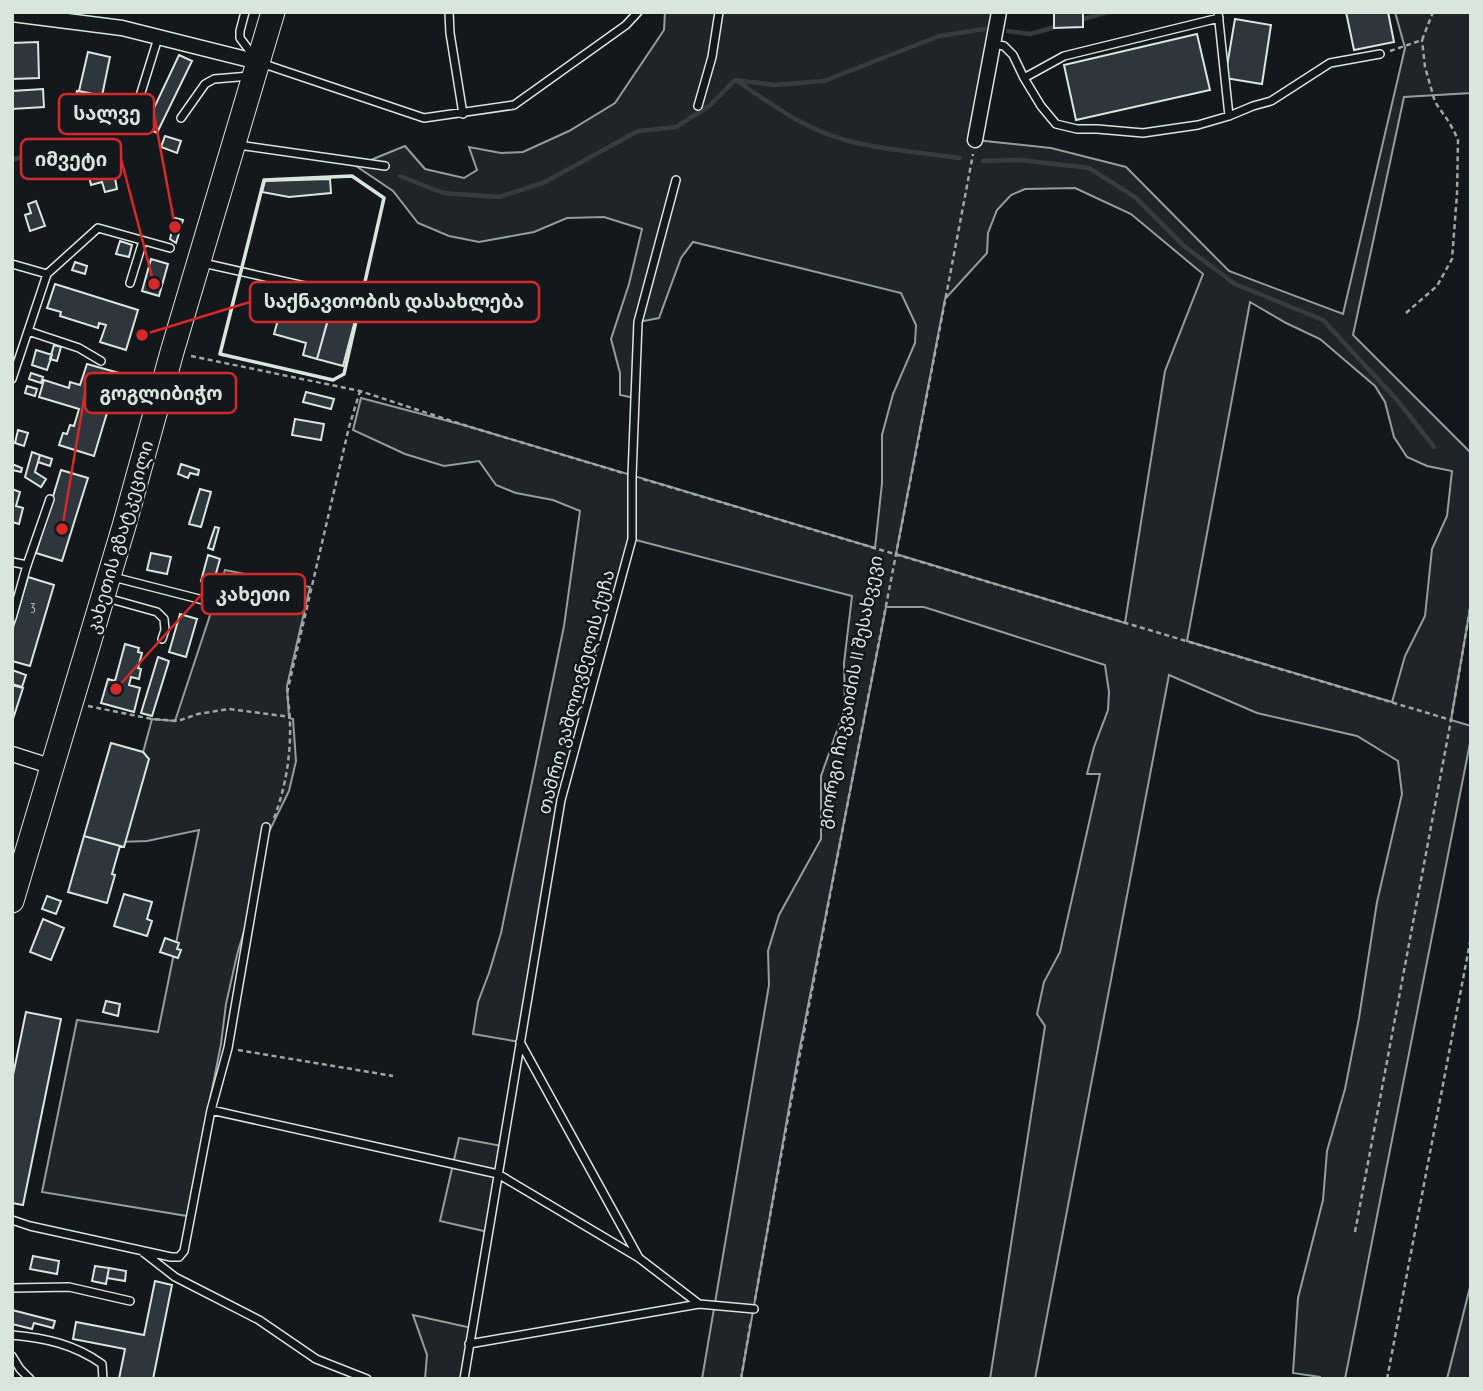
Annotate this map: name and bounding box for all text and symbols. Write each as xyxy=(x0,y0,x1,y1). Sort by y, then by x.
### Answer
callout: სალვე xyxy=(59,94,154,134)
text: სალვე xyxy=(73,101,141,125)
callout: იმვეტი xyxy=(21,139,121,179)
text: იმვეტი xyxy=(35,147,107,171)
callout: საქნავთობის დასახლება xyxy=(250,282,539,322)
text: საქნავთობის დასახლება xyxy=(264,289,524,314)
callout: გოგლიბიჭო xyxy=(85,373,236,413)
text: გოგლიბიჭო xyxy=(100,381,222,405)
street label: კახეთის გზატკეცილი xyxy=(81,438,158,636)
street label: გიორგი ჩიკვაიძის II შესახვევი xyxy=(812,553,887,830)
street label: თამრო ვაშლოვნელის ქუჩა xyxy=(532,567,619,817)
callout: კახეთი xyxy=(202,574,305,614)
text: კახეთი xyxy=(216,582,290,606)
house number: 3 xyxy=(30,599,36,617)

